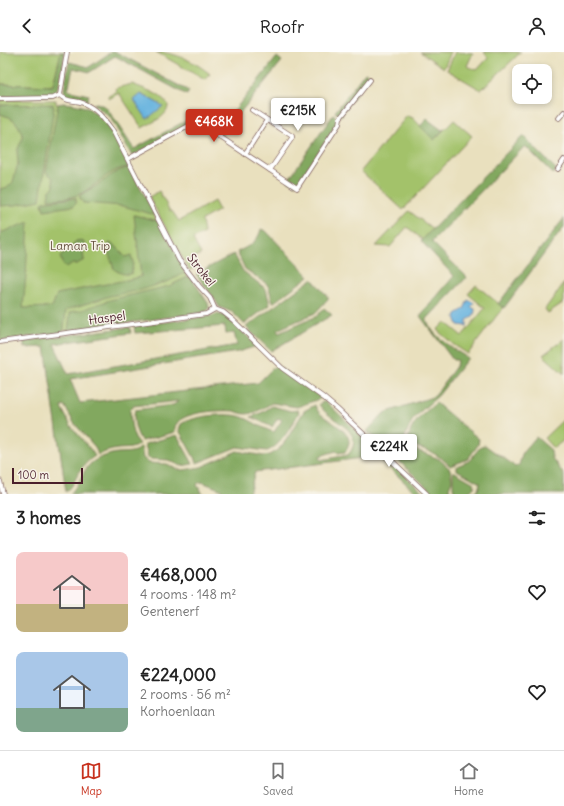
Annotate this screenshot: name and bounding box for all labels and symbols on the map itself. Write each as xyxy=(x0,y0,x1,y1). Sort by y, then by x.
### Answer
pin: €215K xyxy=(270,98,326,132)
pin: €468K xyxy=(186,109,242,143)
park label: Laman Trip xyxy=(50,238,110,253)
street label: Strokel xyxy=(184,250,219,289)
street label: Haspel xyxy=(88,308,126,328)
pin: €224K xyxy=(361,434,417,468)
scale bar xyxy=(12,466,83,485)

